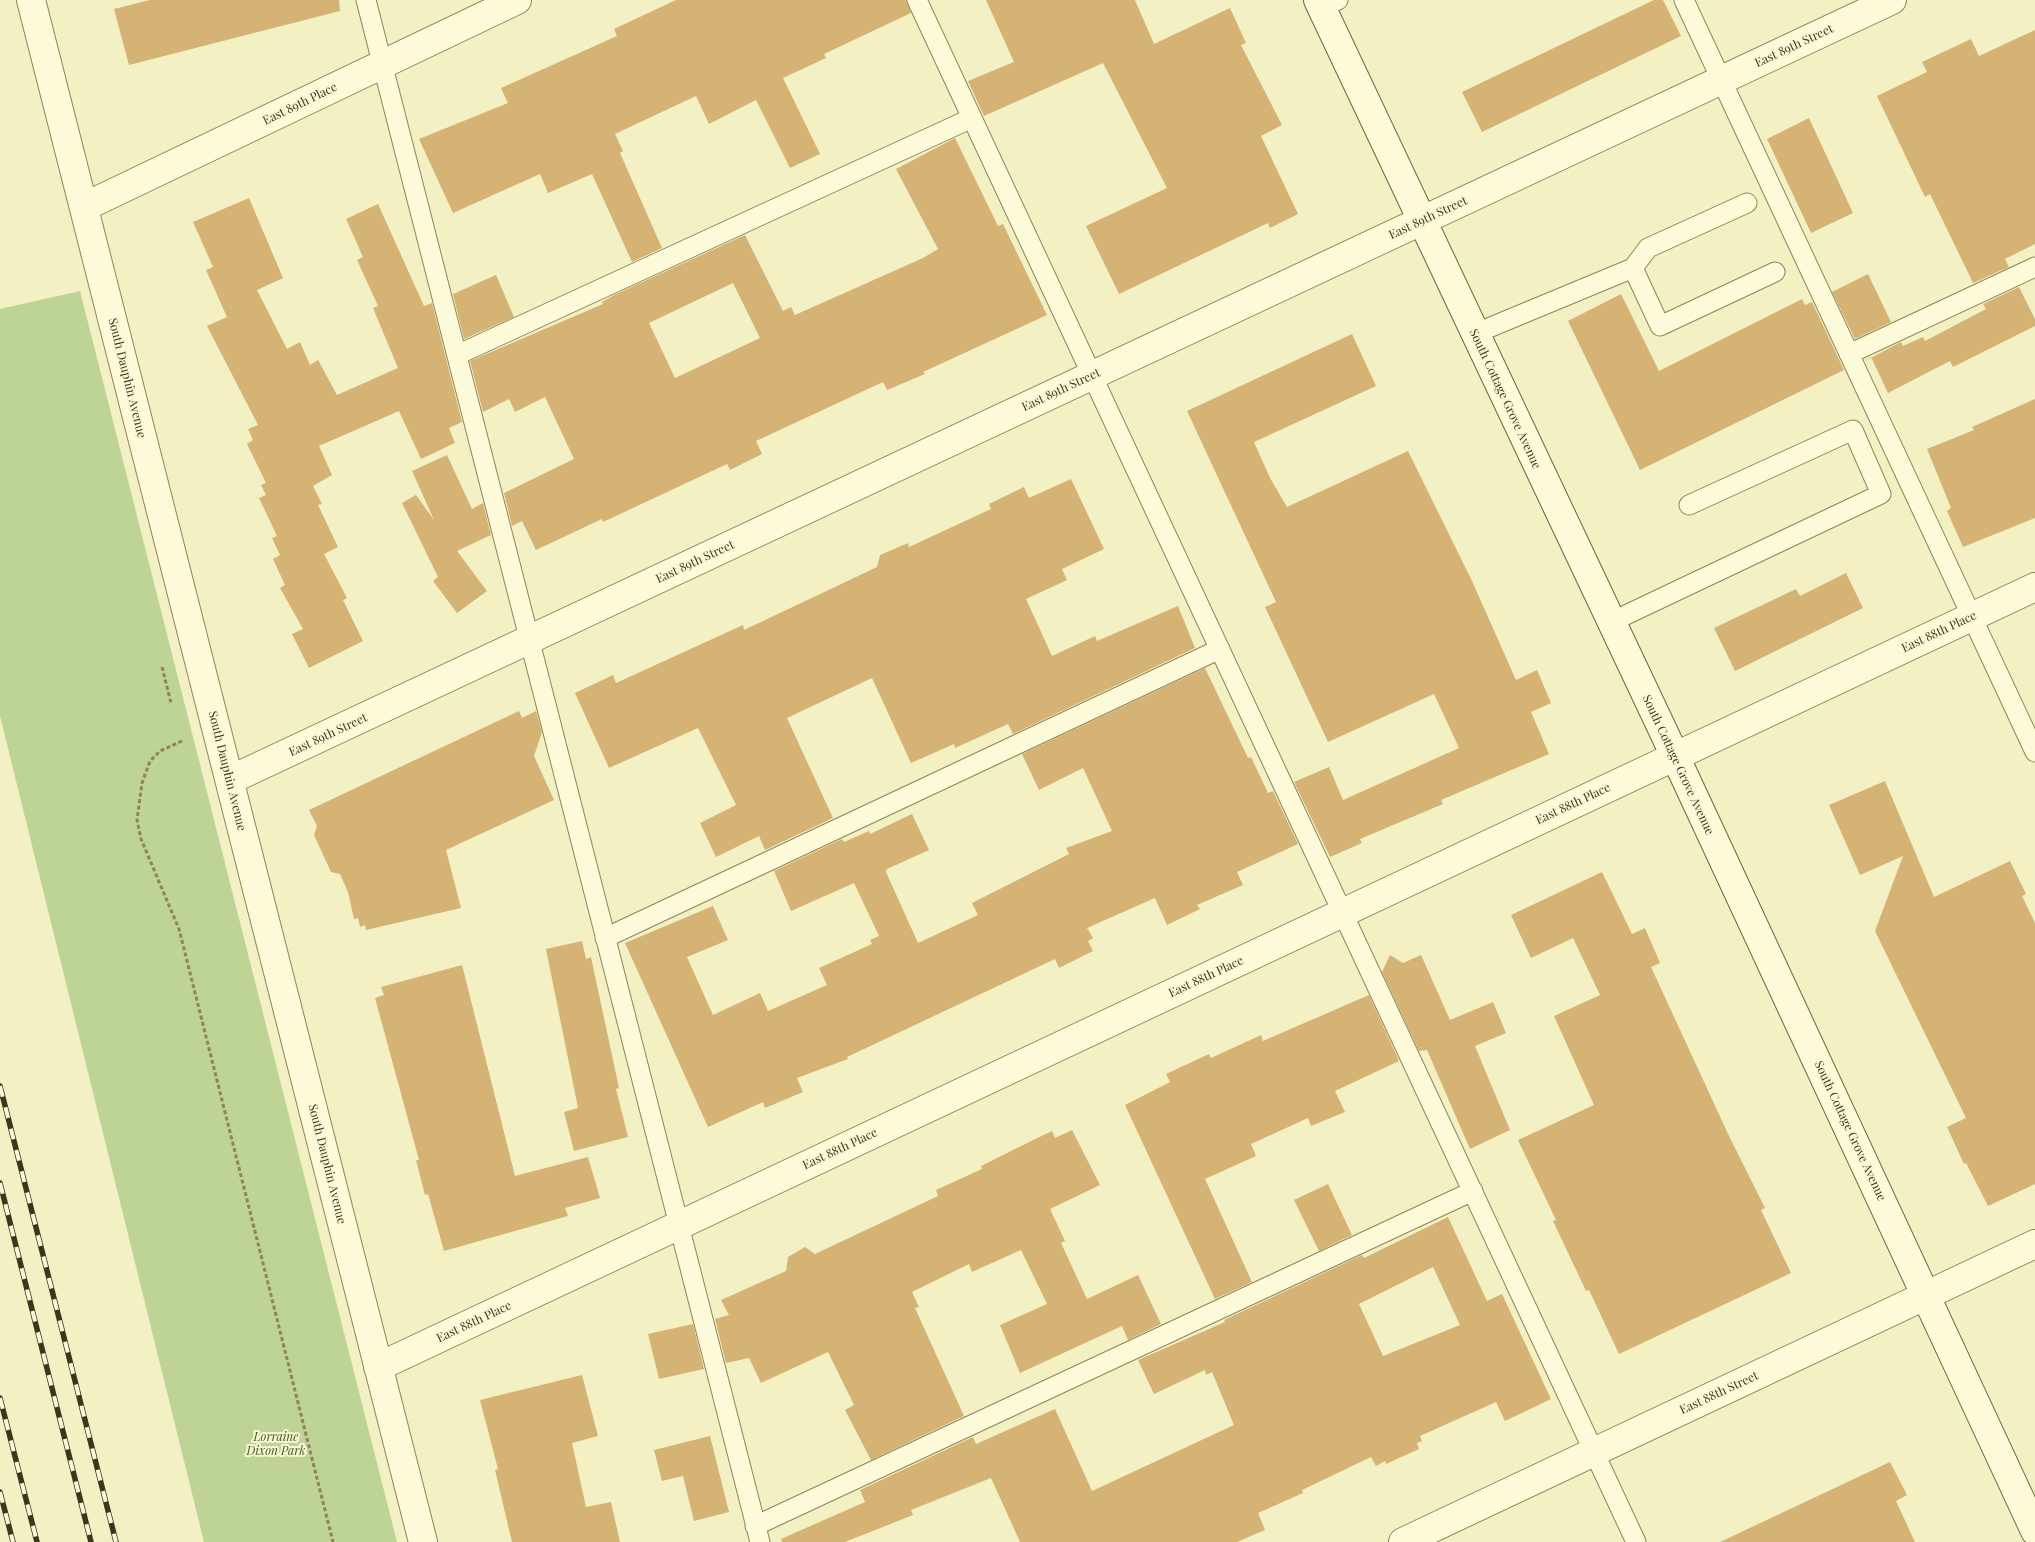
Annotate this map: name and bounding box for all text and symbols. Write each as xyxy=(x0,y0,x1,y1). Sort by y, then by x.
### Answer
street label: East 89th Street xyxy=(1753,22,1835,70)
street label: East 89th Place xyxy=(261,80,339,128)
street label: East 89th Street xyxy=(1387,194,1469,242)
street label: South Dauphin Avenue xyxy=(105,316,149,440)
street label: South Cottage Grove Avenue xyxy=(1466,327,1544,471)
street label: East 89th Street xyxy=(1020,366,1102,414)
street label: East 89th Street xyxy=(654,538,736,586)
street label: East 88th Place xyxy=(1899,608,1979,656)
street label: South Cottage Grove Avenue xyxy=(1639,693,1717,837)
street label: South Dauphin Avenue xyxy=(205,709,249,833)
street label: East 89th Street xyxy=(287,711,369,759)
street label: East 88th Place xyxy=(1533,780,1613,828)
street label: East 88th Place xyxy=(1166,953,1246,1001)
street label: South Cottage Grove Avenue xyxy=(1811,1059,1889,1203)
street label: South Dauphin Avenue xyxy=(305,1102,349,1226)
street label: East 88th Place xyxy=(800,1125,880,1173)
street label: East 88th Place xyxy=(434,1298,514,1346)
street label: East 88th Street xyxy=(1677,1369,1761,1417)
park label: Lorraine Dixon Park xyxy=(246,1430,306,1458)

